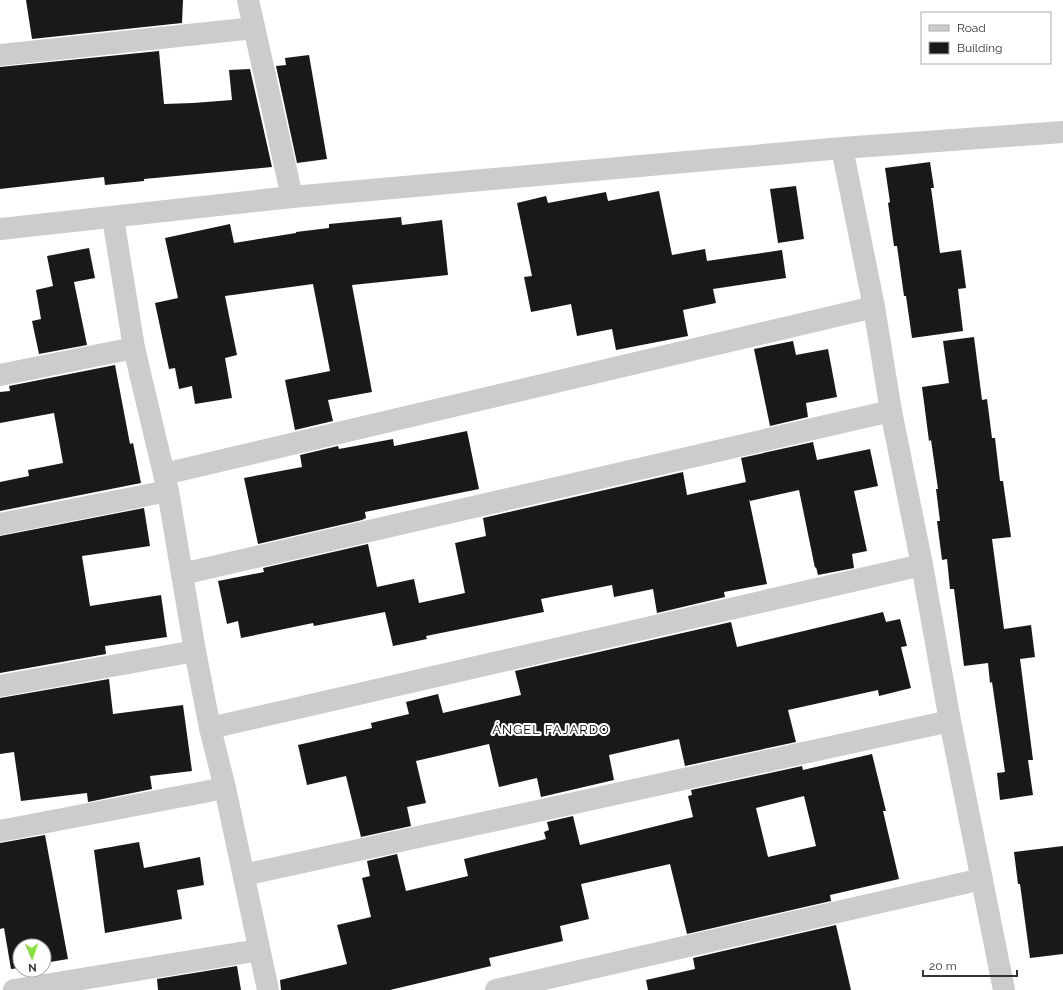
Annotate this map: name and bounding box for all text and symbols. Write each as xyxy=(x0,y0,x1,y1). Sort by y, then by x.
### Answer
legend xyxy=(921,12,1051,64)
text: Road xyxy=(957,21,986,35)
text: Building xyxy=(957,41,1003,55)
district label: ÁNGEL FAJARDO xyxy=(492,722,610,737)
north arrow xyxy=(12,938,52,978)
scale bar xyxy=(923,952,1017,978)
text: 20 m xyxy=(929,959,957,973)
text: N xyxy=(28,961,37,974)

